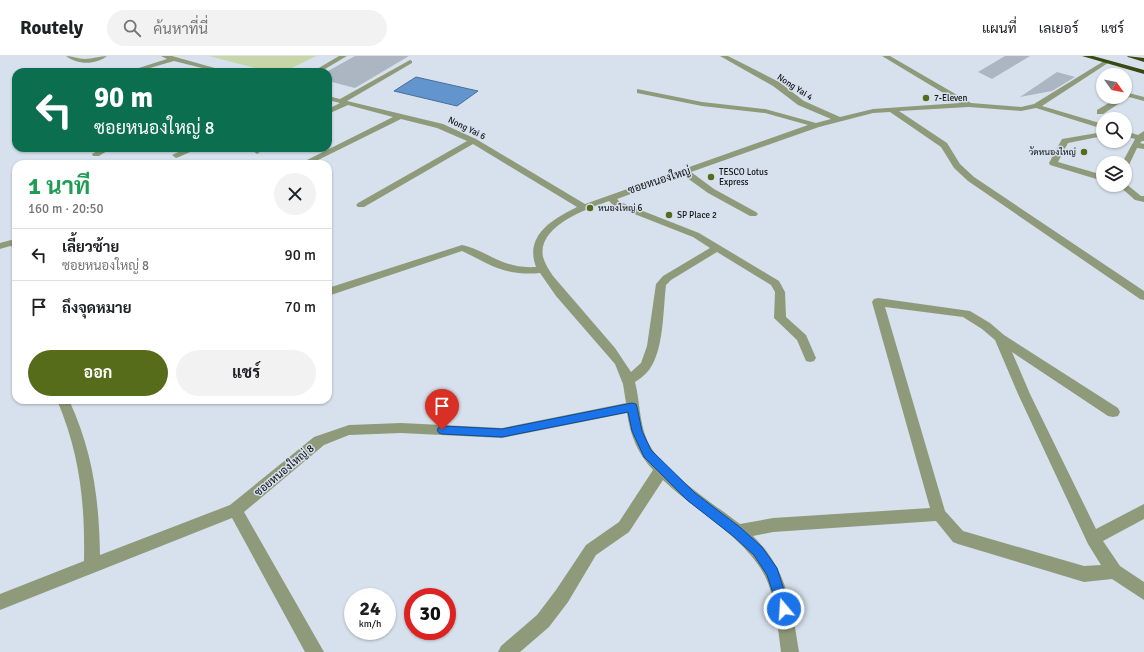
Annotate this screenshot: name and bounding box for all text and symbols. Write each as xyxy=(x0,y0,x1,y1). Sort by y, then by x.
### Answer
search box xyxy=(107,10,387,46)
text: Routely xyxy=(20,16,83,40)
icon: search xyxy=(121,17,143,39)
text: ค้นหาที่นี่ xyxy=(153,20,208,38)
text: แผนที่ xyxy=(982,20,1017,37)
text: เลเยอร์ xyxy=(1039,20,1079,37)
text: แชร์ xyxy=(1101,20,1124,37)
north arrow xyxy=(1096,68,1132,104)
map controls xyxy=(1096,68,1132,192)
street label: Nong Yai 4 xyxy=(775,72,815,103)
text: 90 m xyxy=(94,81,153,115)
icon: left xyxy=(28,84,80,136)
marker: 7-Eleven xyxy=(921,93,931,103)
place label: 7-Eleven xyxy=(934,93,968,104)
button: search xyxy=(1096,112,1132,148)
street label: Nong Yai 6 xyxy=(446,115,487,142)
text: ซอยหนองใหญ่ 8 xyxy=(94,117,214,139)
place label: วัดหนองใหญ่ xyxy=(1029,146,1076,158)
marker: วัดหนองใหญ่ xyxy=(1079,147,1089,157)
button: layers xyxy=(1096,156,1132,192)
street label: ซอยหนองใหญ่ xyxy=(625,162,692,197)
place label: TESCO Lotus Express xyxy=(719,167,768,188)
text: 1 นาที xyxy=(28,171,90,201)
marker: TESCO Lotus Express xyxy=(706,172,716,182)
button: close xyxy=(274,173,316,215)
text: 160 m · 20:50 xyxy=(28,201,104,217)
marker: หนองใหญ่ 6 xyxy=(585,203,595,213)
place label: หนองใหญ่ 6 xyxy=(598,203,642,214)
marker: SP Place 2 xyxy=(664,210,674,220)
place label: SP Place 2 xyxy=(677,210,717,221)
text: เลี้ยวซ้าย xyxy=(62,238,119,256)
icon: left xyxy=(28,244,50,266)
text: 90 m xyxy=(285,246,316,264)
text: ซอยหนองใหญ่ 8 xyxy=(62,258,149,274)
icon: arrive xyxy=(28,296,50,318)
text: 70 m xyxy=(285,298,316,316)
text: ถึงจุดหมาย xyxy=(62,299,132,317)
button: ออก xyxy=(28,350,168,396)
button: แชร์ xyxy=(176,350,316,396)
pin xyxy=(425,389,459,430)
icon: arrive xyxy=(431,395,453,417)
street label: ซอยหนองใหญ่ 8 xyxy=(251,440,317,499)
speed limit sign: 30 xyxy=(404,588,456,640)
position arrow xyxy=(763,588,805,630)
text: 24 xyxy=(359,596,381,621)
text: km/h xyxy=(359,618,381,630)

